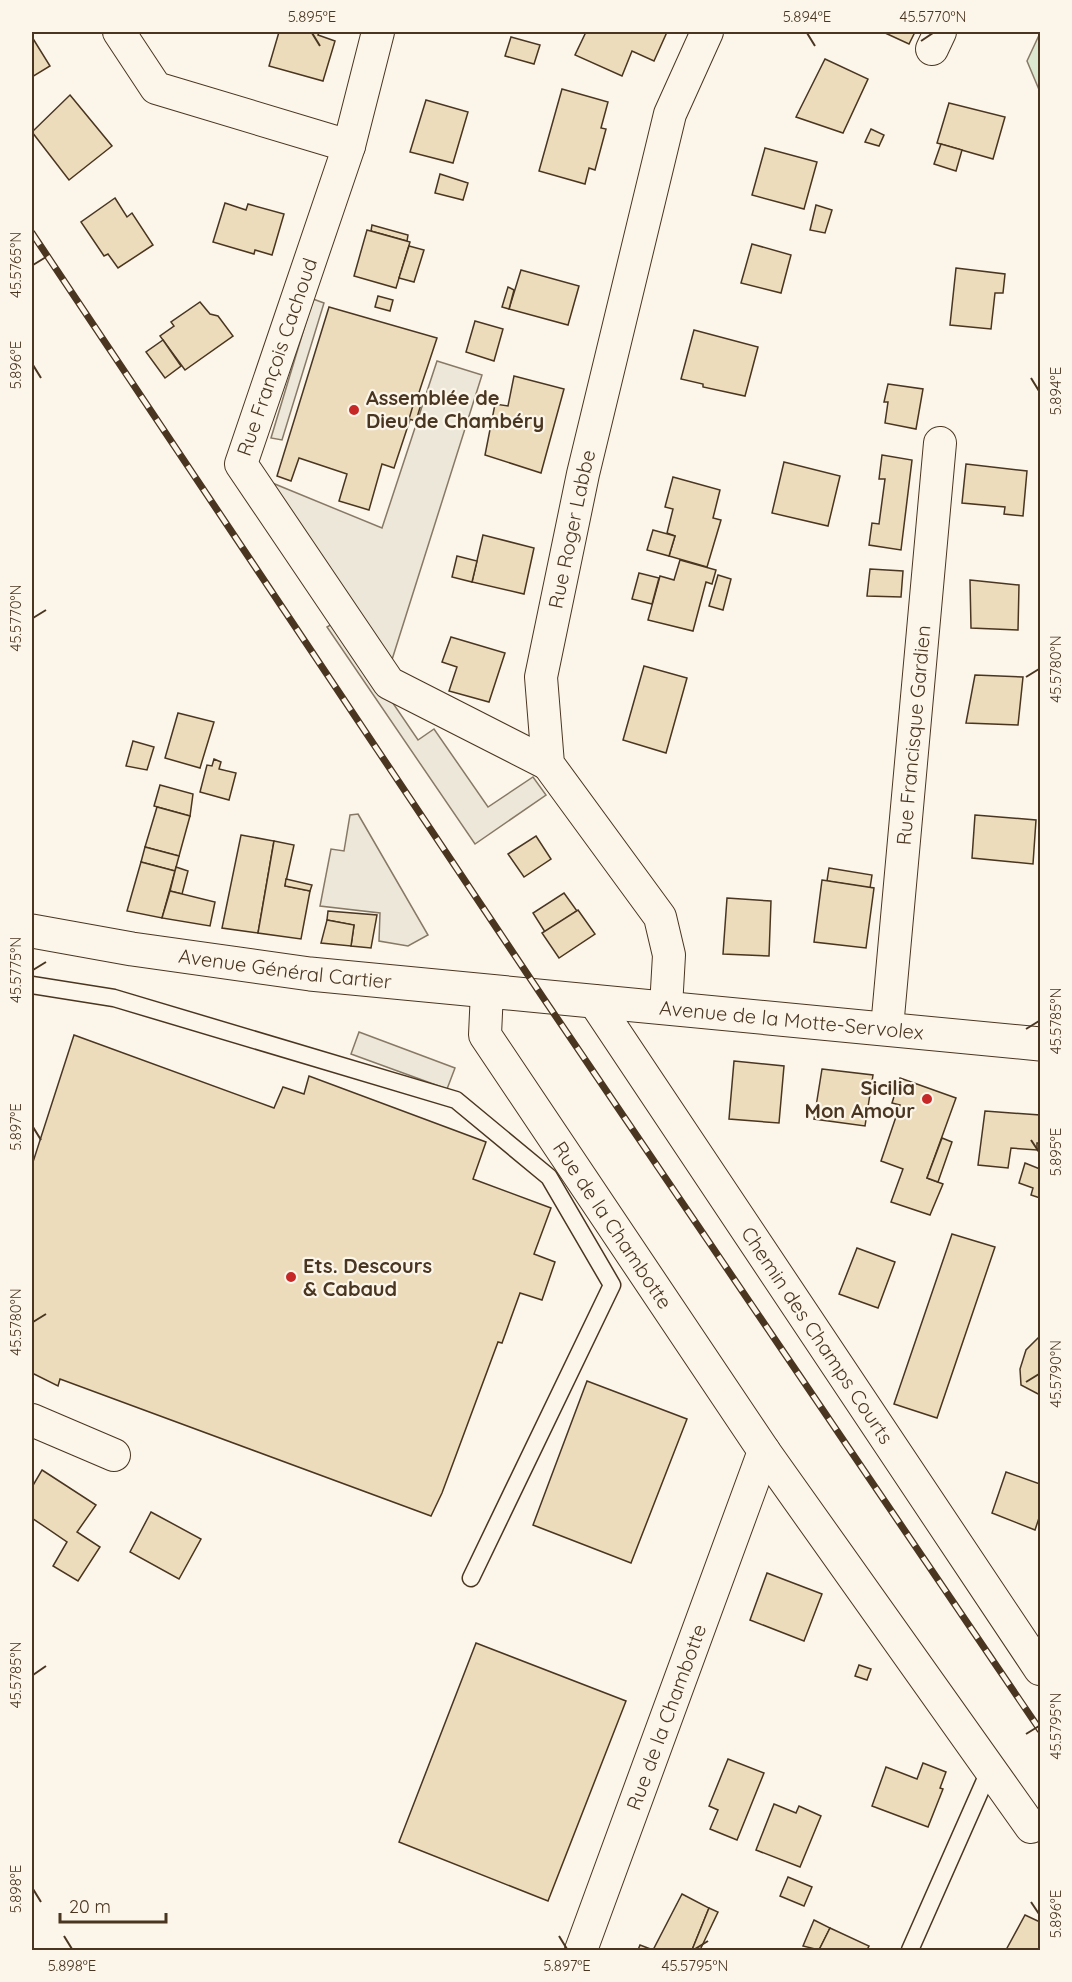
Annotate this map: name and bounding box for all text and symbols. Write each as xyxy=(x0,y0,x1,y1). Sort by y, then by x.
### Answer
text: 5.895°E xyxy=(288,7,336,26)
text: 5.894°E xyxy=(783,7,831,26)
text: 45.5770°N xyxy=(900,7,966,26)
text: 45.5765°N xyxy=(6,232,25,298)
street label: Rue François Cachoud xyxy=(231,255,322,459)
text: 5.896°E xyxy=(6,341,25,389)
text: 5.894°E xyxy=(1046,367,1065,415)
place label: Assemblée de Dieu de Chambéry xyxy=(366,385,544,433)
marker: Assemblée de Dieu de Chambéry xyxy=(347,403,361,417)
street label: Rue Roger Labbe xyxy=(542,447,600,611)
text: 45.5770°N xyxy=(6,585,25,651)
street label: Rue Francisque Gardien xyxy=(891,624,935,846)
text: 45.5780°N xyxy=(1046,635,1065,703)
text: 45.5775°N xyxy=(6,937,25,1003)
street label: Avenue Général Cartier xyxy=(177,943,393,994)
text: 45.5785°N xyxy=(1046,988,1065,1054)
street label: Avenue de la Motte-Servolex xyxy=(658,995,925,1045)
place label: Sicilia Mon Amour xyxy=(805,1075,915,1123)
marker: Sicilia Mon Amour xyxy=(920,1092,934,1106)
text: 5.897°E xyxy=(6,1103,25,1151)
text: 5.895°E xyxy=(1046,1128,1065,1176)
street label: Rue de la Chambotte xyxy=(548,1136,678,1313)
street label: Chemin des Champs Courts xyxy=(736,1222,899,1449)
place label: Ets. Descours & Cabaud xyxy=(303,1253,432,1301)
marker: Ets. Descours & Cabaud xyxy=(284,1270,298,1284)
text: 45.5780°N xyxy=(6,1288,25,1356)
text: 45.5790°N xyxy=(1046,1340,1065,1408)
street label: Rue de la Chambotte xyxy=(620,1621,711,1813)
text: 45.5785°N xyxy=(6,1642,25,1708)
text: 45.5795°N xyxy=(1046,1693,1065,1759)
text: 5.898°E xyxy=(6,1865,25,1913)
scale bar xyxy=(60,1886,166,1924)
text: 5.896°E xyxy=(1046,1890,1065,1938)
text: 20 m xyxy=(69,1895,111,1918)
text: 5.898°E xyxy=(48,1956,96,1975)
text: 5.897°E xyxy=(543,1956,591,1975)
text: 45.5795°N xyxy=(662,1956,728,1975)

